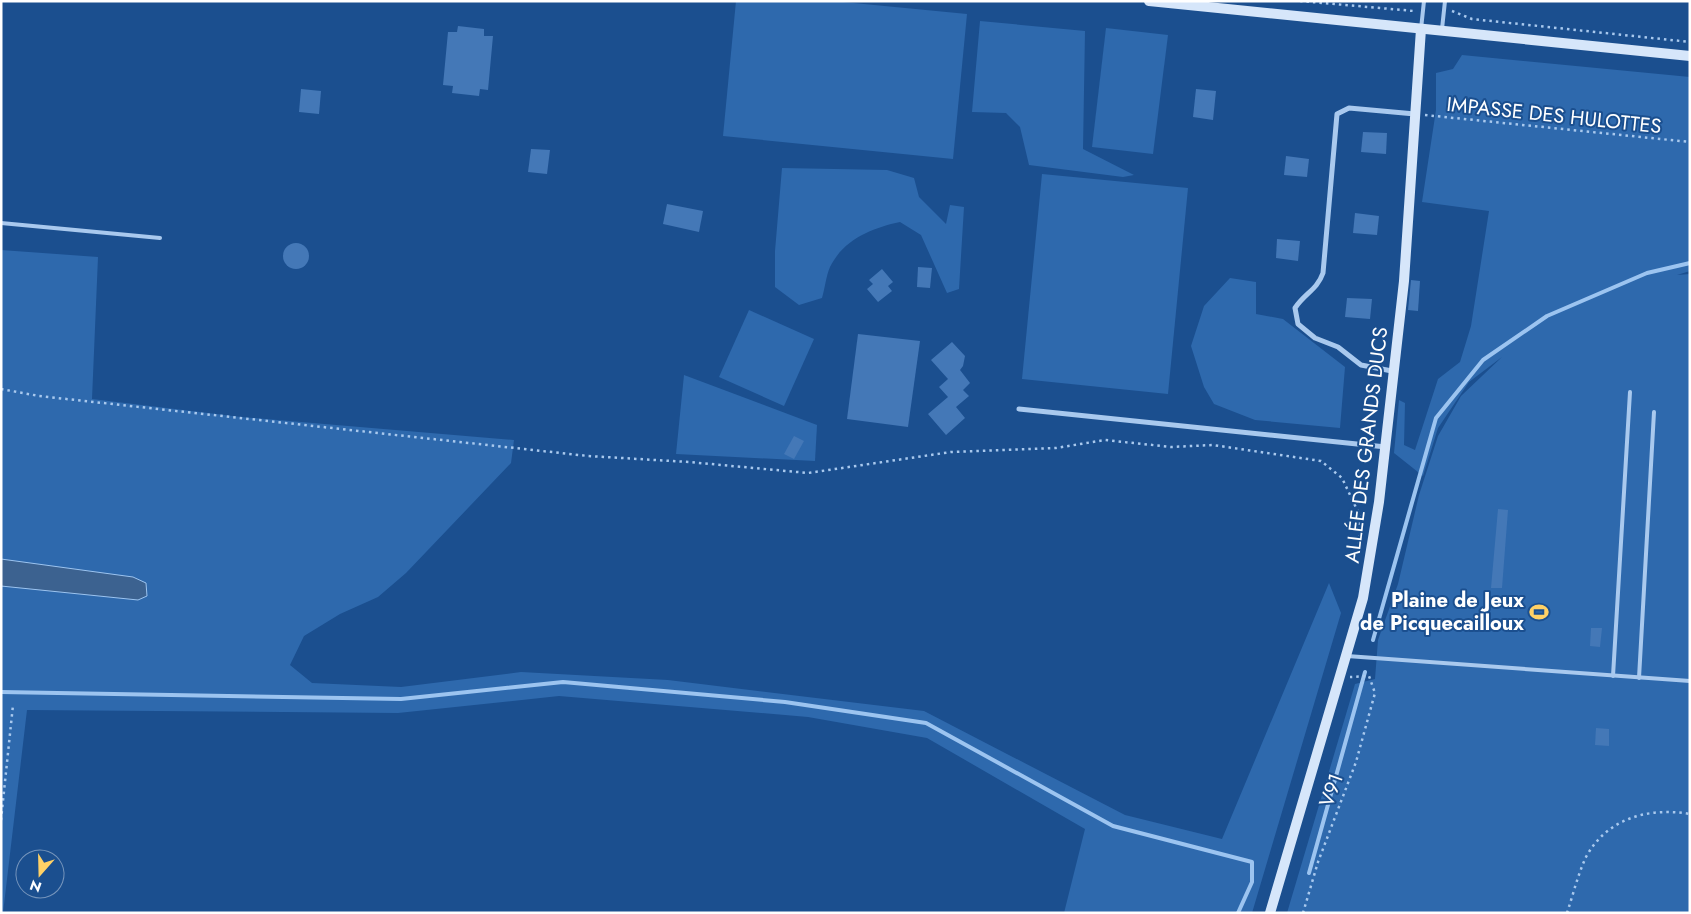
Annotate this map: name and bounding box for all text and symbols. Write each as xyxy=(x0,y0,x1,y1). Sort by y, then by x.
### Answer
street label: IMPASSE DES HULOTTES xyxy=(1445,90,1663,141)
street label: ALLÉE DES GRANDS DUCS xyxy=(1338,325,1395,565)
place label: Plaine de Jeux de Picquecailloux xyxy=(1360,586,1524,638)
sports icon: Plaine de Jeux de Picquecailloux xyxy=(1528,601,1550,623)
street label: V91 xyxy=(1312,769,1351,811)
north arrow xyxy=(15,849,65,899)
text: N xyxy=(27,875,44,898)

